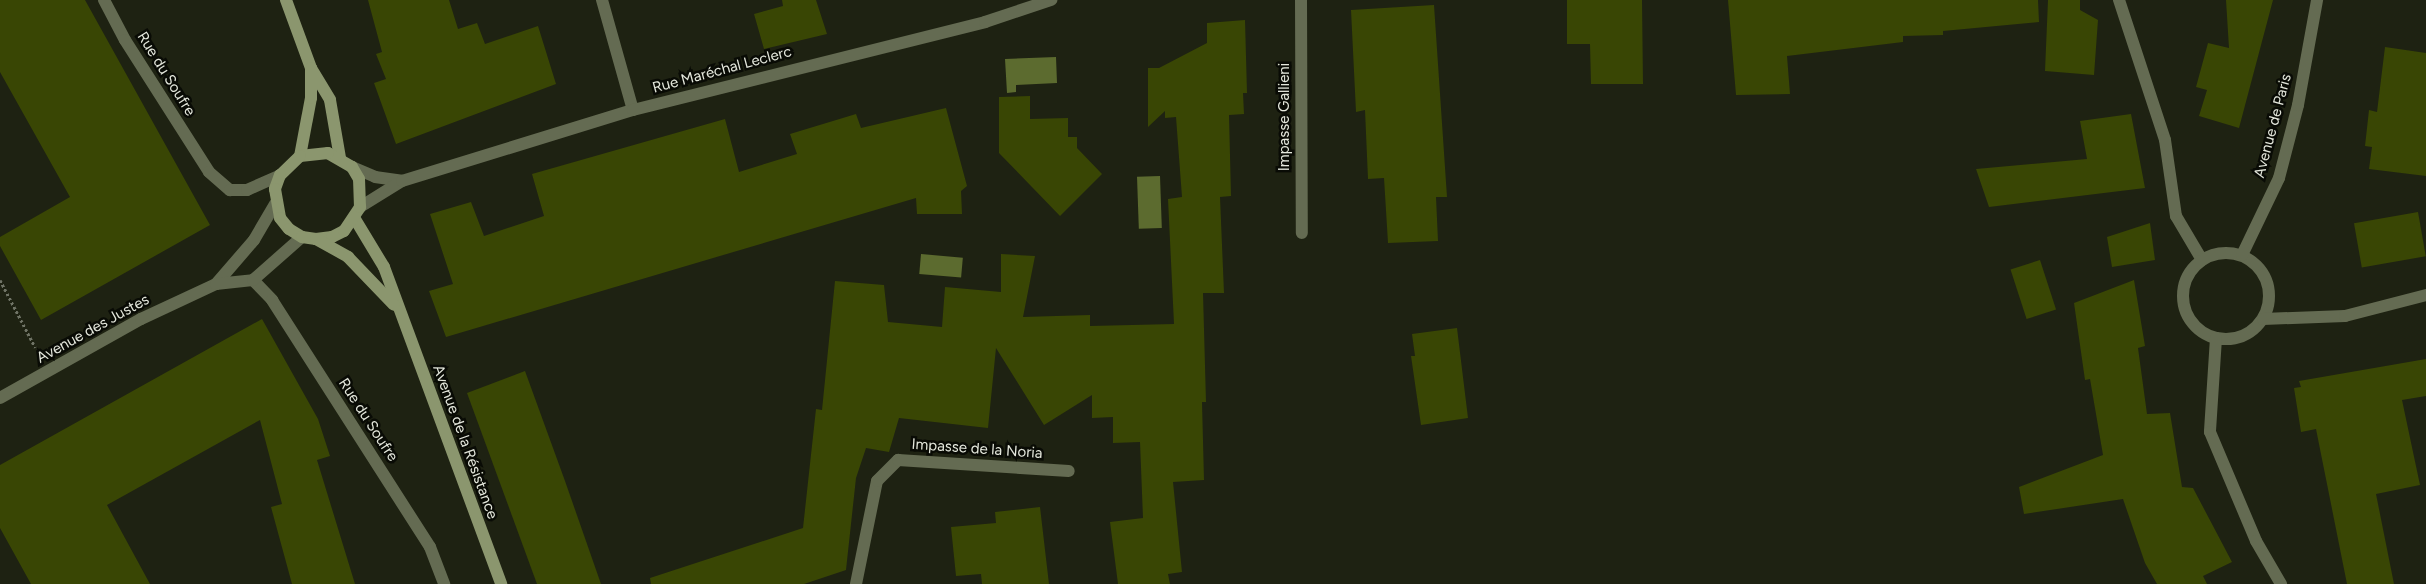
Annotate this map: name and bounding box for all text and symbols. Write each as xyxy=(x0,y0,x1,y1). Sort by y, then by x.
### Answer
street label: Rue du Soufre xyxy=(133,29,199,119)
street label: Rue Maréchal Leclerc xyxy=(651,43,793,97)
street label: Impasse Gallieni xyxy=(1276,63,1294,171)
street label: Avenue de Paris xyxy=(2250,72,2296,180)
street label: Avenue des Justes xyxy=(34,291,152,367)
street label: Avenue de la Résistance xyxy=(429,362,501,522)
street label: Rue du Soufre xyxy=(334,375,402,465)
street label: Impasse de la Noria xyxy=(911,435,1043,463)

